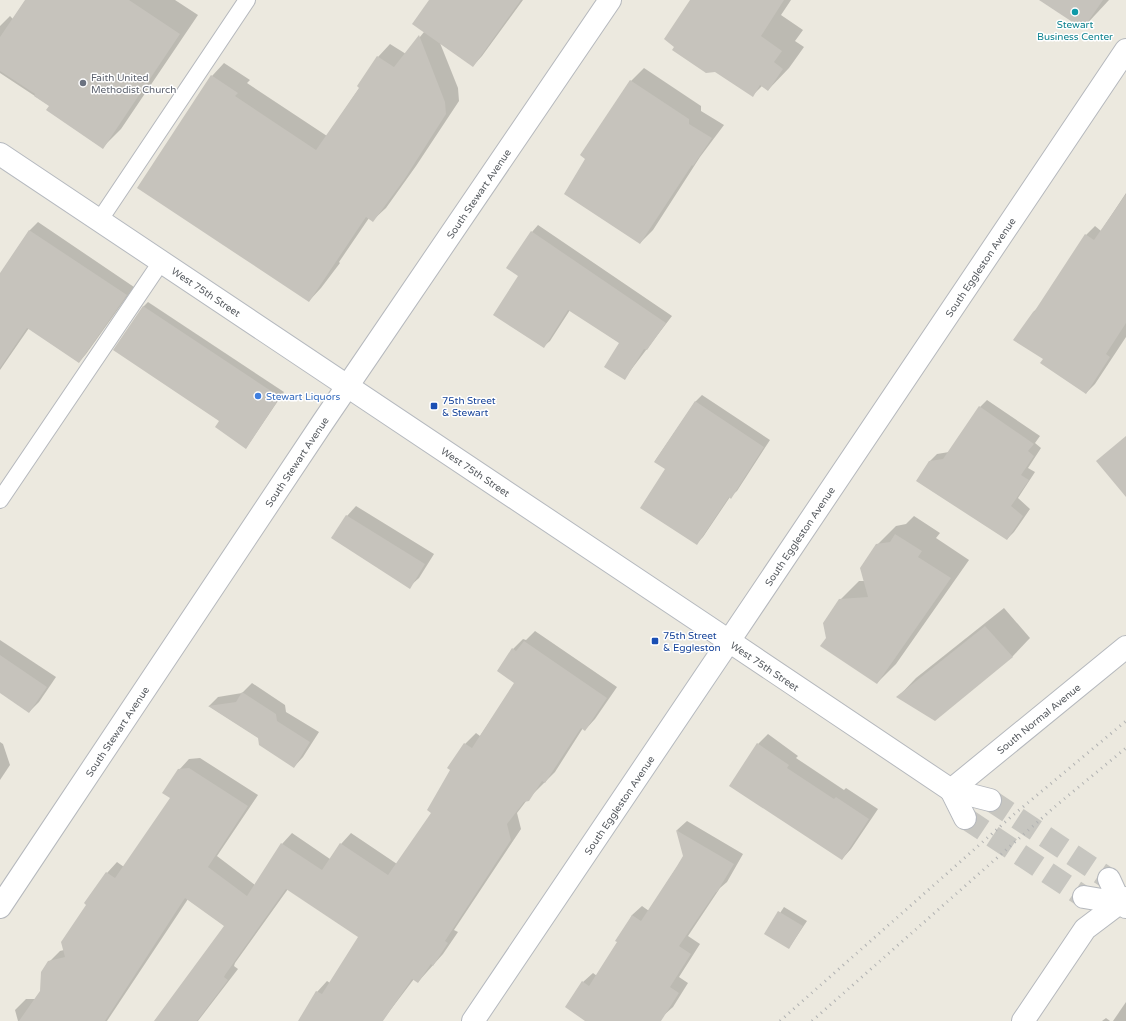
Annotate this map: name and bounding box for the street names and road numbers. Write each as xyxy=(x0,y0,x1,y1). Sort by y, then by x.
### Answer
street label: South Stewart Avenue xyxy=(444,147,514,241)
street label: South Eggleston Avenue xyxy=(943,215,1019,320)
street label: West 75th Street xyxy=(169,265,243,320)
street label: South Stewart Avenue xyxy=(263,415,332,510)
street label: West 75th Street xyxy=(438,445,512,500)
street label: South Eggleston Avenue xyxy=(763,484,838,589)
street label: West 75th Street xyxy=(728,639,801,694)
street label: South Normal Avenue xyxy=(995,681,1084,757)
street label: South Stewart Avenue xyxy=(83,684,152,779)
street label: South Eggleston Avenue xyxy=(582,753,658,857)

